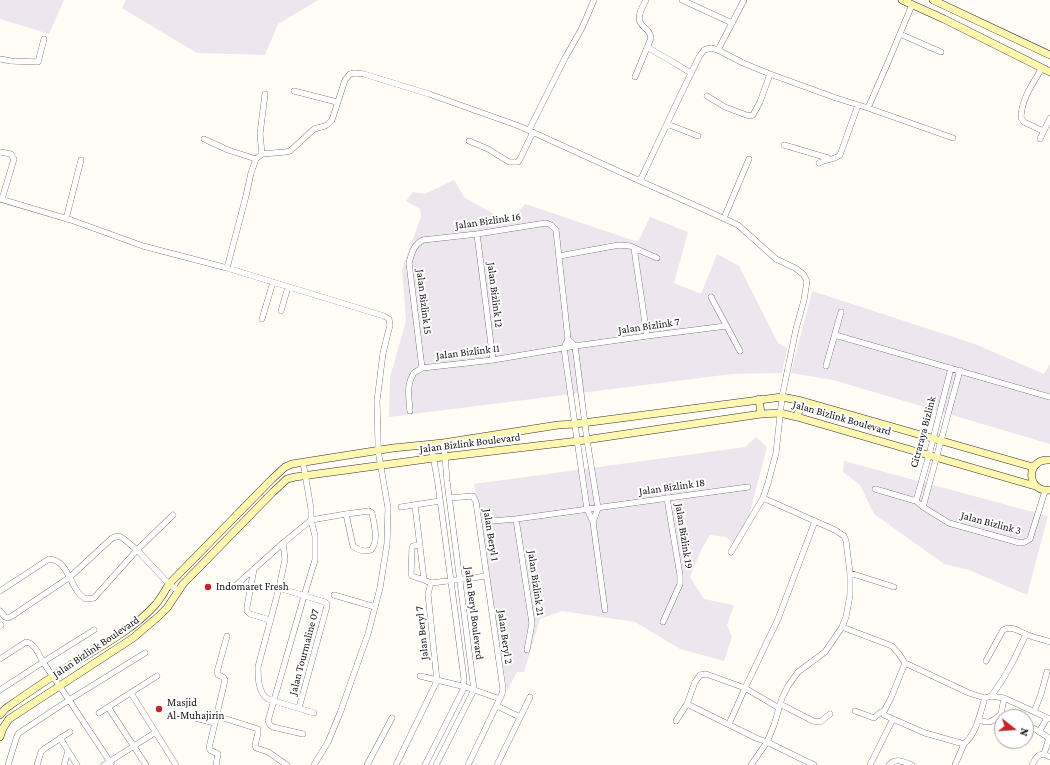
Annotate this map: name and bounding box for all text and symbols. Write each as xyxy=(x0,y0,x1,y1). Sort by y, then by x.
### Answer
street label: Jalan Bizlink 16 xyxy=(454,210,522,232)
street label: Jalan Bizlink 12 xyxy=(484,262,506,328)
street label: Jalan Bizlink 15 xyxy=(413,269,435,335)
street label: Jalan Bizlink 7 xyxy=(617,315,681,337)
street label: Jalan Bizlink 11 xyxy=(435,342,501,362)
street label: Citraraya Bizlink xyxy=(907,395,939,469)
street label: Jalan Bizlink Boulevard xyxy=(791,398,893,438)
street label: Jalan Bizlink Boulevard xyxy=(419,430,521,456)
street label: Jalan Bizlink 18 xyxy=(638,476,706,498)
street label: Jalan Bizlink 19 xyxy=(672,502,696,570)
street label: Jalan Beryl 1 xyxy=(480,508,502,562)
street label: Jalan Bizlink 3 xyxy=(959,509,1023,537)
street label: Jalan Bizlink 21 xyxy=(525,550,547,616)
street label: Jalan Beryl Boulevard xyxy=(462,566,486,660)
place label: Indomaret Fresh xyxy=(216,580,289,594)
marker: Indomaret Fresh xyxy=(203,582,213,592)
street label: Jalan Beryl 7 xyxy=(413,605,431,661)
street label: Jalan Tourmaline 07 xyxy=(286,608,322,696)
street label: Jalan Beryl 2 xyxy=(495,609,515,665)
street label: Jalan Bizlink Boulevard xyxy=(50,613,142,681)
place label: Masjid Al-Muhajirin xyxy=(167,696,224,722)
marker: Masjid Al-Muhajirin xyxy=(154,704,164,714)
north arrow xyxy=(994,709,1034,749)
text: N xyxy=(1018,727,1031,738)

